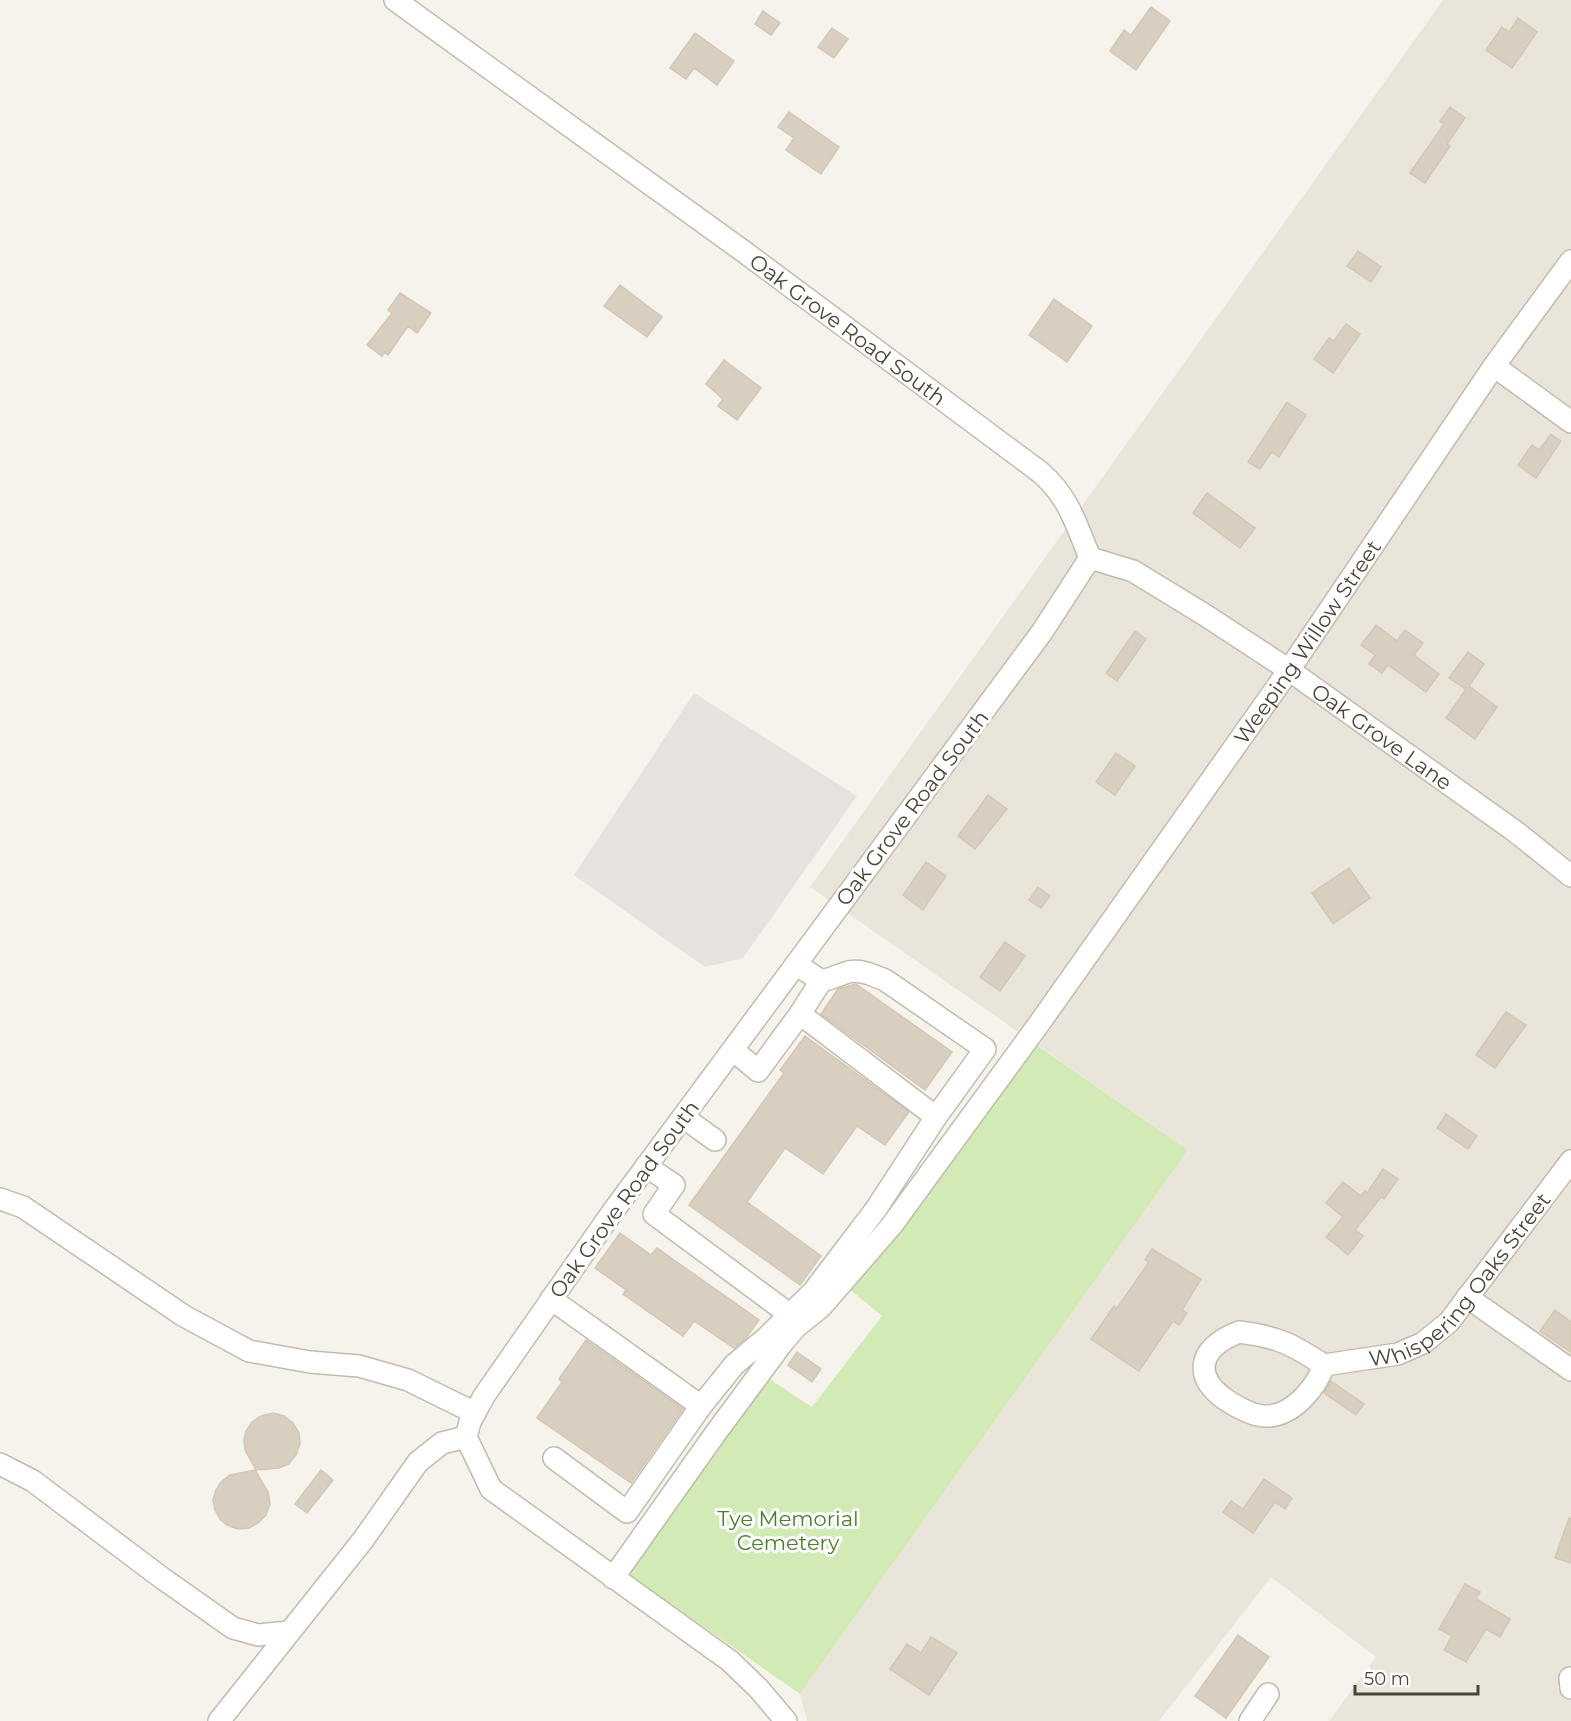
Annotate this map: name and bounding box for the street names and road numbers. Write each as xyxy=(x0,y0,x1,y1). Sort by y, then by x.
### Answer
street label: Oak Grove Road South xyxy=(745,248,951,410)
street label: Weeping Willow Street xyxy=(1228,535,1386,749)
street label: Oak Grove Lane xyxy=(1307,678,1457,795)
street label: Oak Grove Road South xyxy=(830,705,994,911)
street label: Oak Grove Road South xyxy=(544,1095,704,1303)
street label: Whispering Oaks Street xyxy=(1367,1188,1555,1371)

